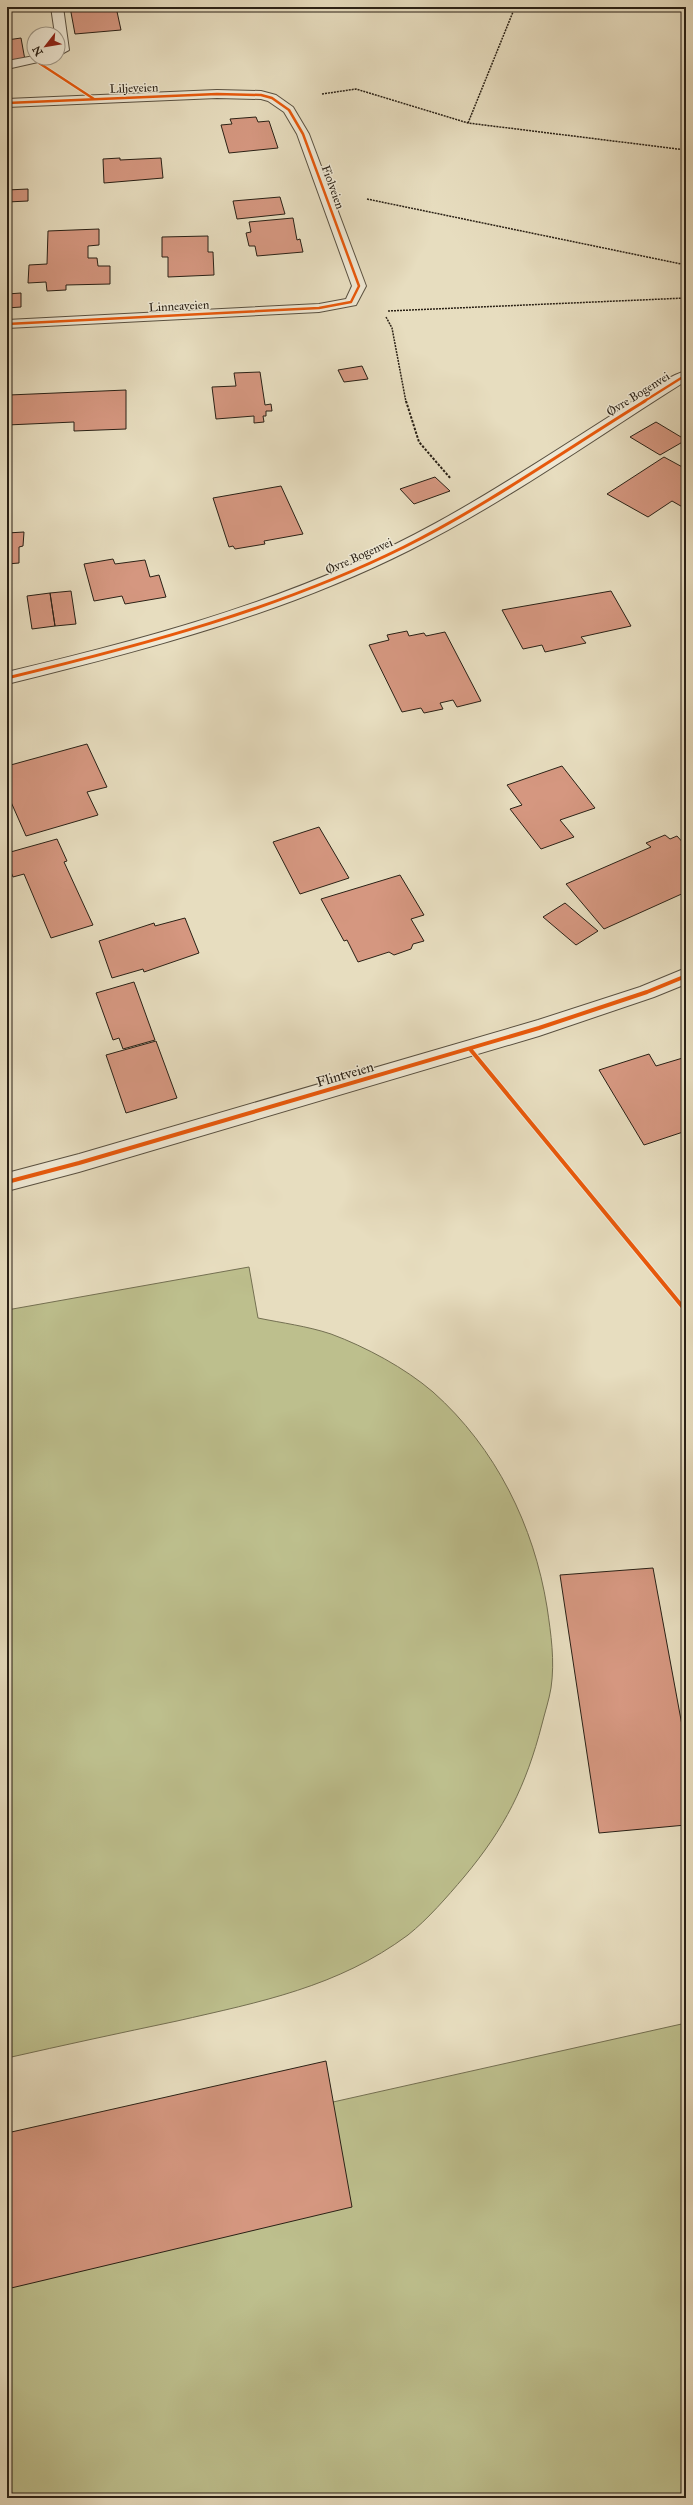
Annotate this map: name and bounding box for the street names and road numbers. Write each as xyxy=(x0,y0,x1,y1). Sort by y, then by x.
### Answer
street label: Liljeveien xyxy=(109,80,159,96)
street label: Fiolveien xyxy=(319,163,348,211)
street label: Linneaveien xyxy=(148,297,210,315)
street label: Øvre Bogenvei xyxy=(604,369,673,420)
street label: Øvre Bogenvei xyxy=(323,535,396,578)
street label: Flintveien xyxy=(315,1058,376,1091)

